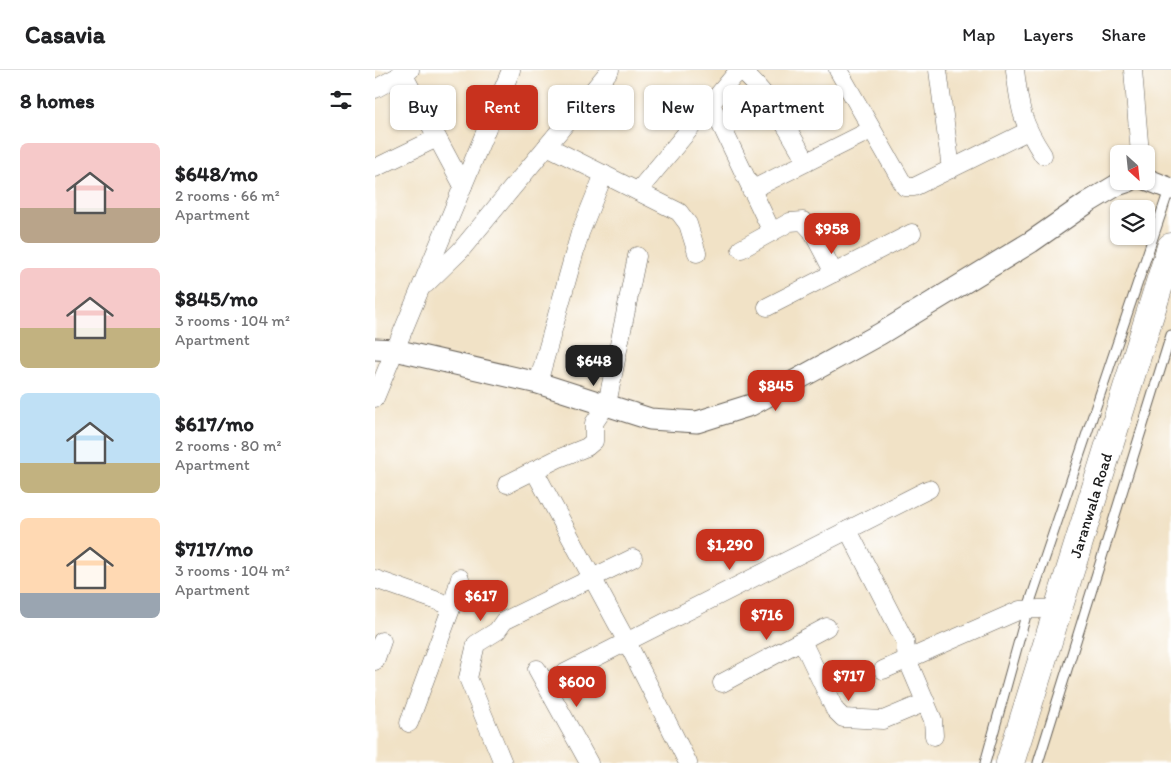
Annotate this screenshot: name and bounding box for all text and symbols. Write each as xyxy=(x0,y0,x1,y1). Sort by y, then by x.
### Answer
text: Casavia xyxy=(25,20,105,49)
text: Map xyxy=(962,24,995,46)
text: Layers xyxy=(1023,24,1073,46)
text: Share xyxy=(1101,24,1146,46)
chip: Buy xyxy=(390,85,456,130)
chip: Rent xyxy=(466,85,538,130)
chip: Filters xyxy=(548,85,634,130)
chip: New xyxy=(644,85,713,130)
chip: Apartment xyxy=(723,85,843,130)
icon: filters xyxy=(327,86,355,114)
text: 8 homes xyxy=(20,88,95,113)
north arrow xyxy=(1110,145,1155,190)
map controls xyxy=(1110,145,1155,245)
text: $648/mo xyxy=(175,161,258,186)
icon: home xyxy=(60,163,120,223)
text: 2 rooms · 66 m² xyxy=(175,186,280,205)
button: layers xyxy=(1110,200,1155,245)
text: Apartment xyxy=(175,205,250,224)
pin: $958 xyxy=(802,212,862,255)
text: $958 xyxy=(815,219,849,238)
text: $845/mo xyxy=(175,286,258,311)
icon: home xyxy=(60,288,120,348)
text: 3 rooms · 104 m² xyxy=(175,311,290,330)
text: Apartment xyxy=(175,330,250,349)
pin: $648 xyxy=(564,344,624,387)
text: $648 xyxy=(577,351,611,370)
pin: $845 xyxy=(746,370,806,412)
text: $845 xyxy=(759,376,793,395)
text: $617/mo xyxy=(175,411,254,436)
icon: home xyxy=(60,413,120,473)
text: 2 rooms · 80 m² xyxy=(175,436,281,455)
street label: Jaranwala Road xyxy=(1065,450,1116,560)
text: Apartment xyxy=(175,455,250,474)
pin: $1,290 xyxy=(689,528,771,571)
text: $1,290 xyxy=(707,535,753,554)
text: $717/mo xyxy=(175,536,253,561)
icon: home xyxy=(60,538,120,598)
text: 3 rooms · 104 m² xyxy=(175,561,290,580)
text: Apartment xyxy=(175,580,250,599)
pin: $617 xyxy=(451,580,511,622)
text: $617 xyxy=(465,586,497,605)
pin: $716 xyxy=(737,598,797,641)
text: $716 xyxy=(751,605,783,624)
pin: $717 xyxy=(819,660,879,702)
pin: $600 xyxy=(547,666,607,708)
text: $717 xyxy=(833,666,865,685)
text: $600 xyxy=(559,672,595,691)

